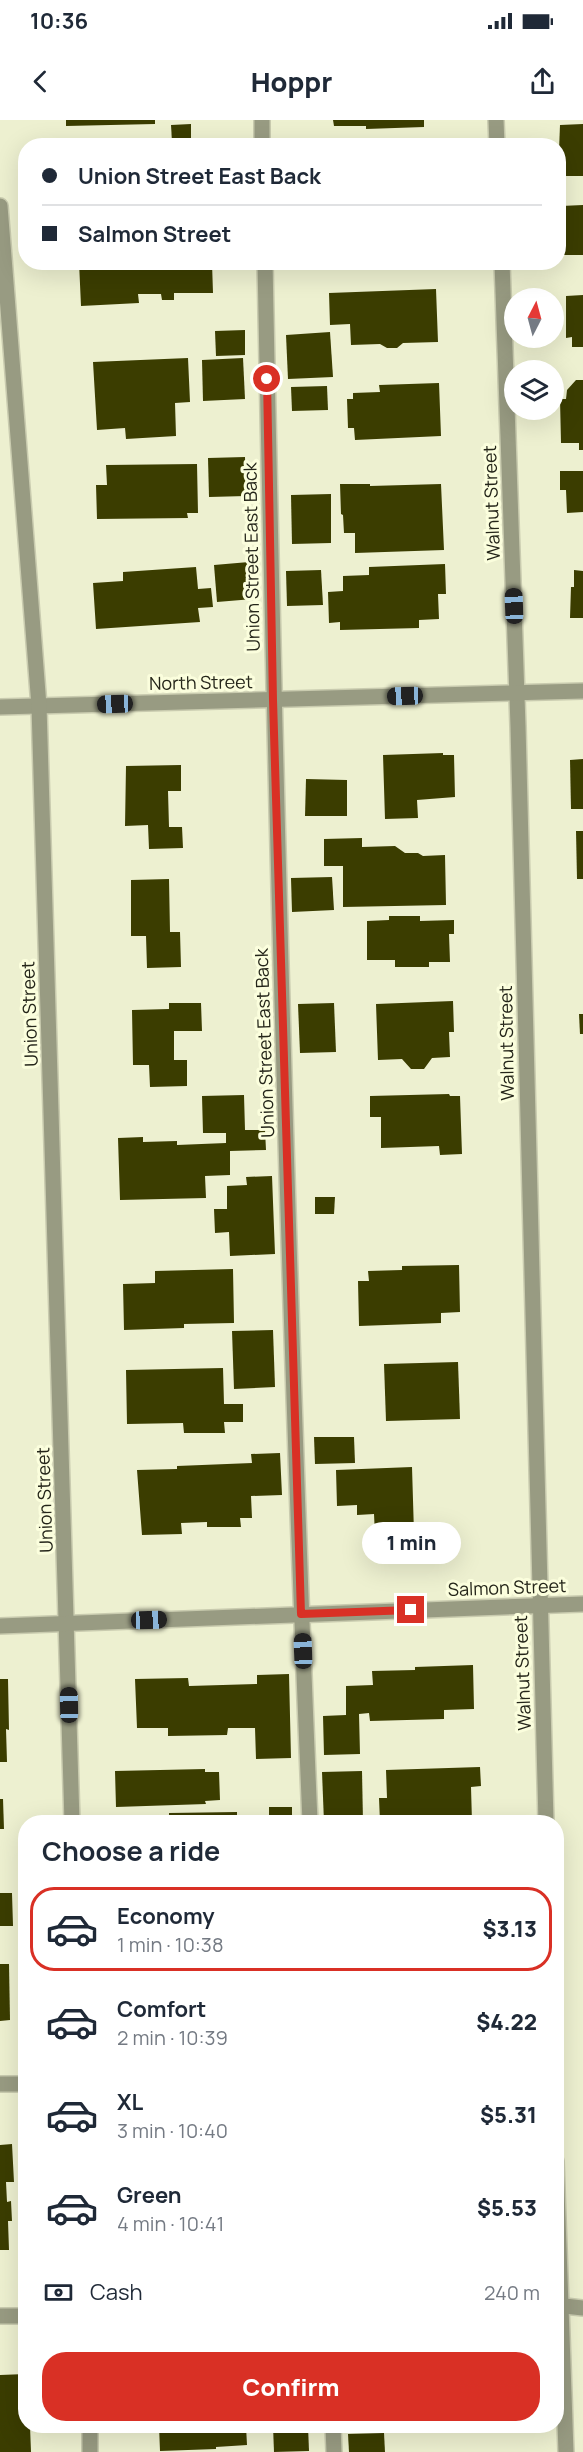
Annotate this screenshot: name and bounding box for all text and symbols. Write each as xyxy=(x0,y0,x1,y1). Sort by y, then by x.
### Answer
text: 10:36 xyxy=(30,6,88,36)
text: Hoppr xyxy=(251,63,332,100)
icon: back xyxy=(24,65,57,98)
icon: share xyxy=(526,65,559,98)
text: Union Street East Back xyxy=(78,161,321,191)
text: Salmon Street xyxy=(78,219,231,249)
north arrow xyxy=(504,288,564,348)
map controls xyxy=(504,288,564,420)
button: layers xyxy=(504,360,564,420)
route start xyxy=(253,365,280,392)
street label: Walnut Street xyxy=(477,445,505,561)
street label: Union Street East Back xyxy=(237,461,265,652)
car xyxy=(504,588,524,624)
street label: North Street xyxy=(149,669,253,695)
car xyxy=(387,686,423,706)
car xyxy=(97,694,133,714)
street label: Union Street East Back xyxy=(249,947,279,1138)
street label: Union Street xyxy=(15,961,43,1067)
street label: Walnut Street xyxy=(493,985,519,1101)
street label: Union Street xyxy=(30,1447,58,1553)
callout: 1 min xyxy=(362,1523,460,1565)
text: 1 min xyxy=(386,1529,437,1556)
street label: Salmon Street xyxy=(447,1573,567,1601)
route end xyxy=(397,1596,424,1623)
car xyxy=(131,1610,167,1630)
street label: Walnut Street xyxy=(508,1615,536,1731)
car xyxy=(293,1633,313,1669)
car xyxy=(60,1687,78,1723)
text: Choose a ride xyxy=(42,1832,220,1869)
text: Economy xyxy=(117,1901,215,1931)
icon: car xyxy=(45,1902,99,1956)
text: $3.13 xyxy=(483,1914,537,1944)
text: 1 min · 10:38 xyxy=(117,1931,224,1958)
text: Comfort xyxy=(117,1994,206,2024)
icon: car xyxy=(45,1995,99,2049)
text: $4.22 xyxy=(476,2007,537,2037)
text: 2 min · 10:39 xyxy=(117,2024,228,2051)
text: XL xyxy=(117,2087,143,2117)
icon: car xyxy=(45,2088,99,2142)
text: $5.31 xyxy=(480,2100,537,2130)
text: 3 min · 10:40 xyxy=(117,2117,228,2144)
text: Green xyxy=(117,2180,182,2210)
icon: car xyxy=(45,2181,99,2235)
text: $5.53 xyxy=(477,2193,537,2223)
text: 4 min · 10:41 xyxy=(117,2210,224,2237)
icon: cash xyxy=(42,2276,75,2309)
text: Cash xyxy=(90,2277,143,2307)
text: 240 m xyxy=(484,2279,540,2306)
button: Confirm xyxy=(42,2352,540,2421)

